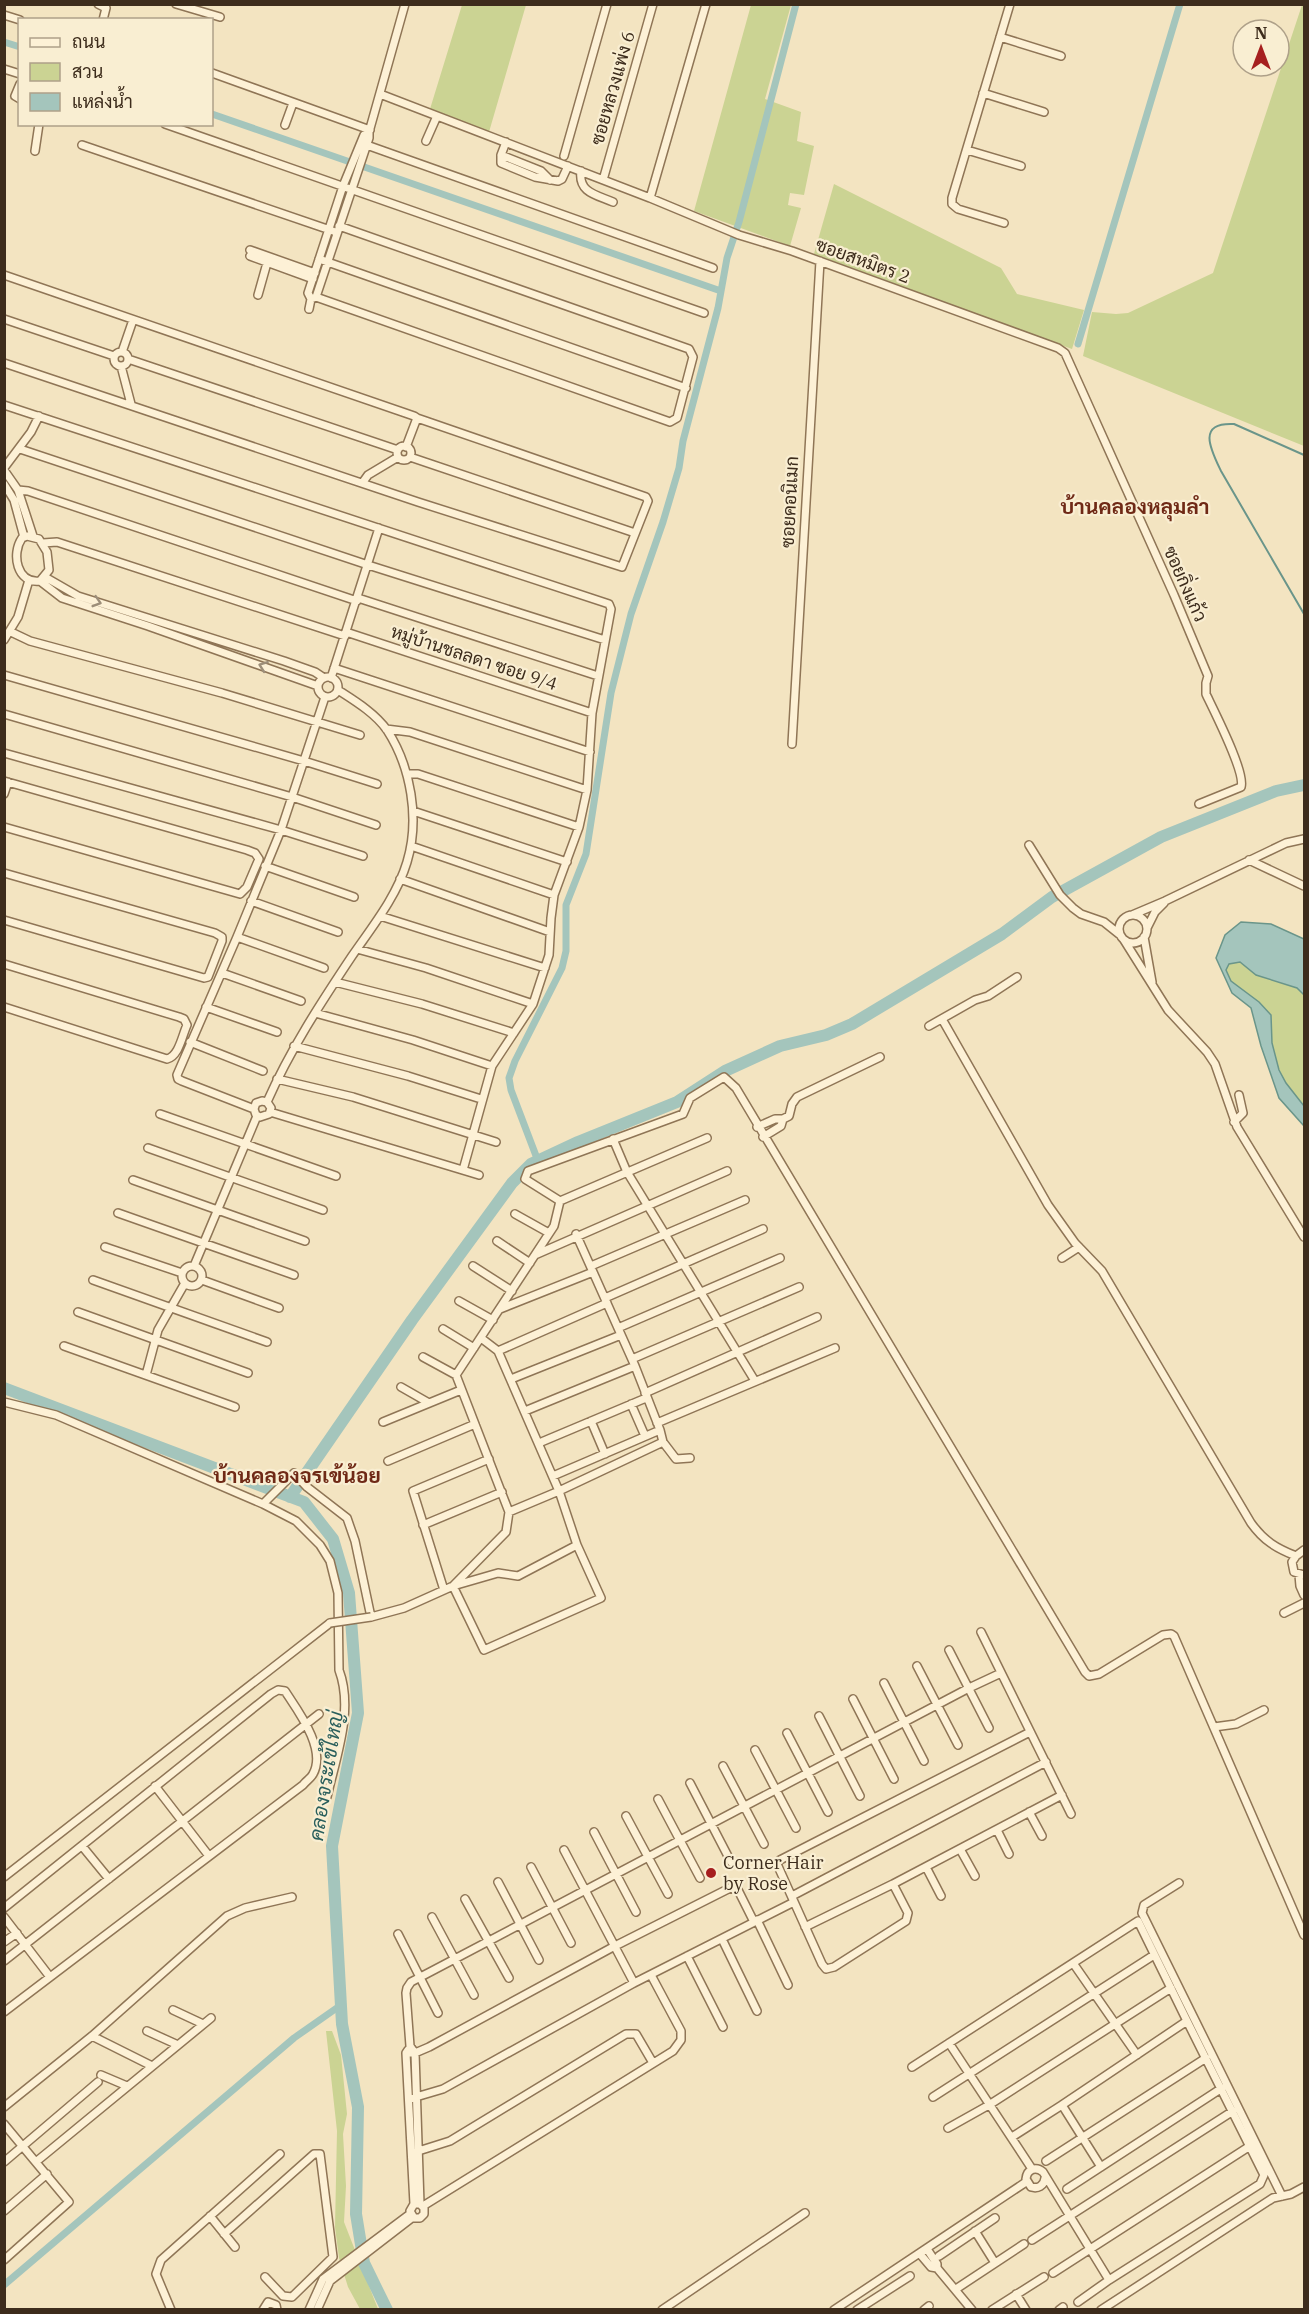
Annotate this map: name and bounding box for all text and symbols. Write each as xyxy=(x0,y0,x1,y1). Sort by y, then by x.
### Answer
legend xyxy=(18,18,213,126)
north arrow xyxy=(1231,18,1291,78)
text: N xyxy=(1255,23,1267,43)
street label: ซอยหลวงแพ่ง 6 xyxy=(585,28,640,148)
text: ถนน xyxy=(72,30,105,53)
text: สวน xyxy=(72,60,103,83)
text: แหล่งน้ำ xyxy=(72,86,133,113)
street label: ซอยสหมิตร 2 xyxy=(812,233,914,288)
street label: ซอยคอนิเมก xyxy=(776,456,803,548)
district label: บ้านคลองหลุมลำ xyxy=(1060,492,1210,522)
street label: ซอยกิ่งแก้ว xyxy=(1159,541,1215,625)
one-way arrow xyxy=(91,595,102,607)
street label: หมู่บ้านชลลดา ซอย 9/4 xyxy=(387,620,560,697)
one-way arrow xyxy=(258,660,269,673)
district label: บ้านคลองจรเข้น้อย xyxy=(213,1461,381,1489)
water label: คลองจระเข้ใหญ่ xyxy=(302,1708,349,1843)
place label: Corner Hair by Rose xyxy=(723,1851,824,1895)
marker: Corner Hair by Rose xyxy=(704,1866,718,1880)

